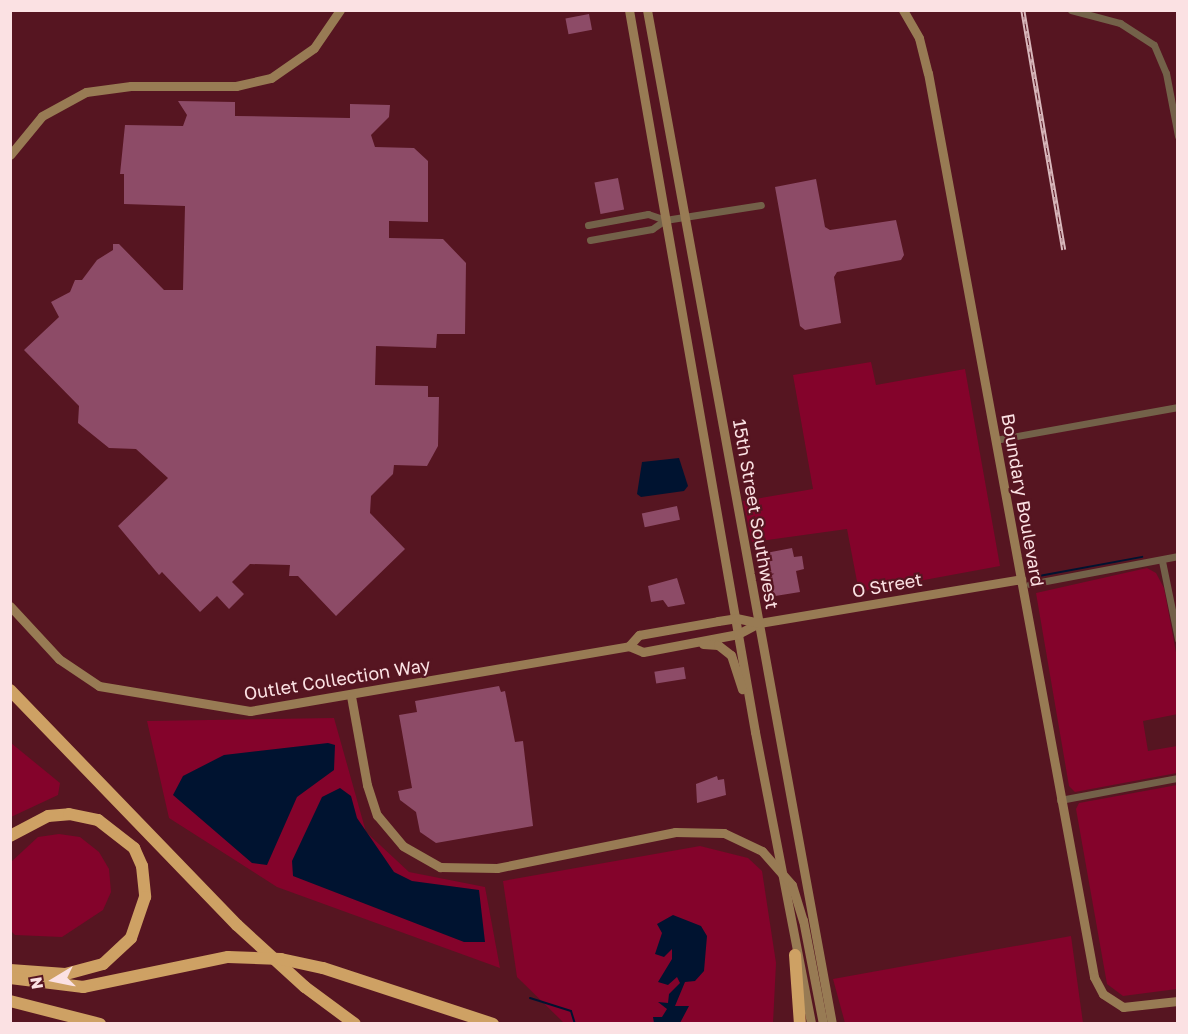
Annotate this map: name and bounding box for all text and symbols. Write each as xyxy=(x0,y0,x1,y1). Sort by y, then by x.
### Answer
street label: Boundary Boulevard xyxy=(997,412,1049,588)
street label: 15th Street Southwest xyxy=(729,417,783,611)
street label: O Street xyxy=(850,568,924,602)
street label: Outlet Collection Way xyxy=(242,654,432,704)
north arrow xyxy=(24,950,84,1010)
text: N xyxy=(25,975,47,991)

